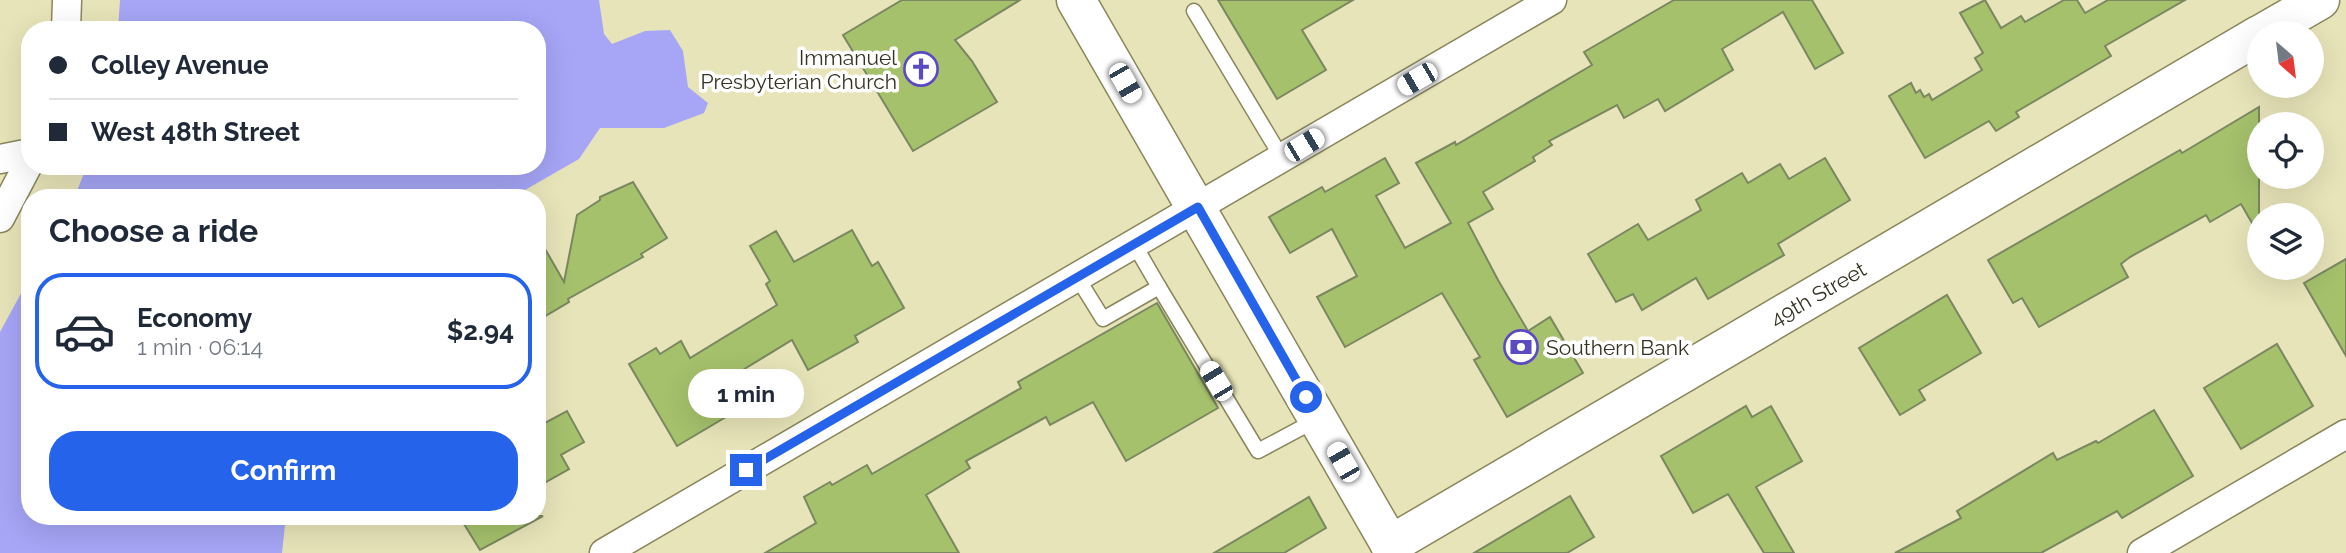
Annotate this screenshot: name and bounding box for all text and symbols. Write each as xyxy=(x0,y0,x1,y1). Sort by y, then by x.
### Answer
north arrow xyxy=(2247,21,2324,98)
map controls xyxy=(2247,21,2324,280)
place label: Immanuel Presbyterian Church xyxy=(700,45,897,94)
text: Colley Avenue xyxy=(91,50,269,80)
church icon: Immanuel Presbyterian Church xyxy=(902,50,940,88)
car xyxy=(1394,59,1441,99)
car xyxy=(1106,60,1145,106)
button: locate xyxy=(2247,112,2324,189)
text: West 48th Street xyxy=(91,117,300,147)
car xyxy=(1281,125,1328,165)
button: layers xyxy=(2247,203,2324,280)
text: Choose a ride xyxy=(49,212,258,249)
street label: 49th Street xyxy=(1766,257,1870,331)
icon: car xyxy=(53,300,116,363)
text: Economy xyxy=(137,303,252,333)
text: $2.94 xyxy=(447,316,514,346)
bank icon: Southern Bank xyxy=(1502,328,1540,366)
text: 1 min · 06:14 xyxy=(137,333,263,360)
place label: Southern Bank xyxy=(1546,335,1689,360)
car xyxy=(1197,358,1236,404)
callout: 1 min xyxy=(688,368,804,418)
text: 1 min xyxy=(717,380,775,407)
route start xyxy=(1290,381,1322,413)
button: Confirm xyxy=(49,431,518,511)
car xyxy=(1324,439,1363,485)
route end xyxy=(730,454,762,486)

